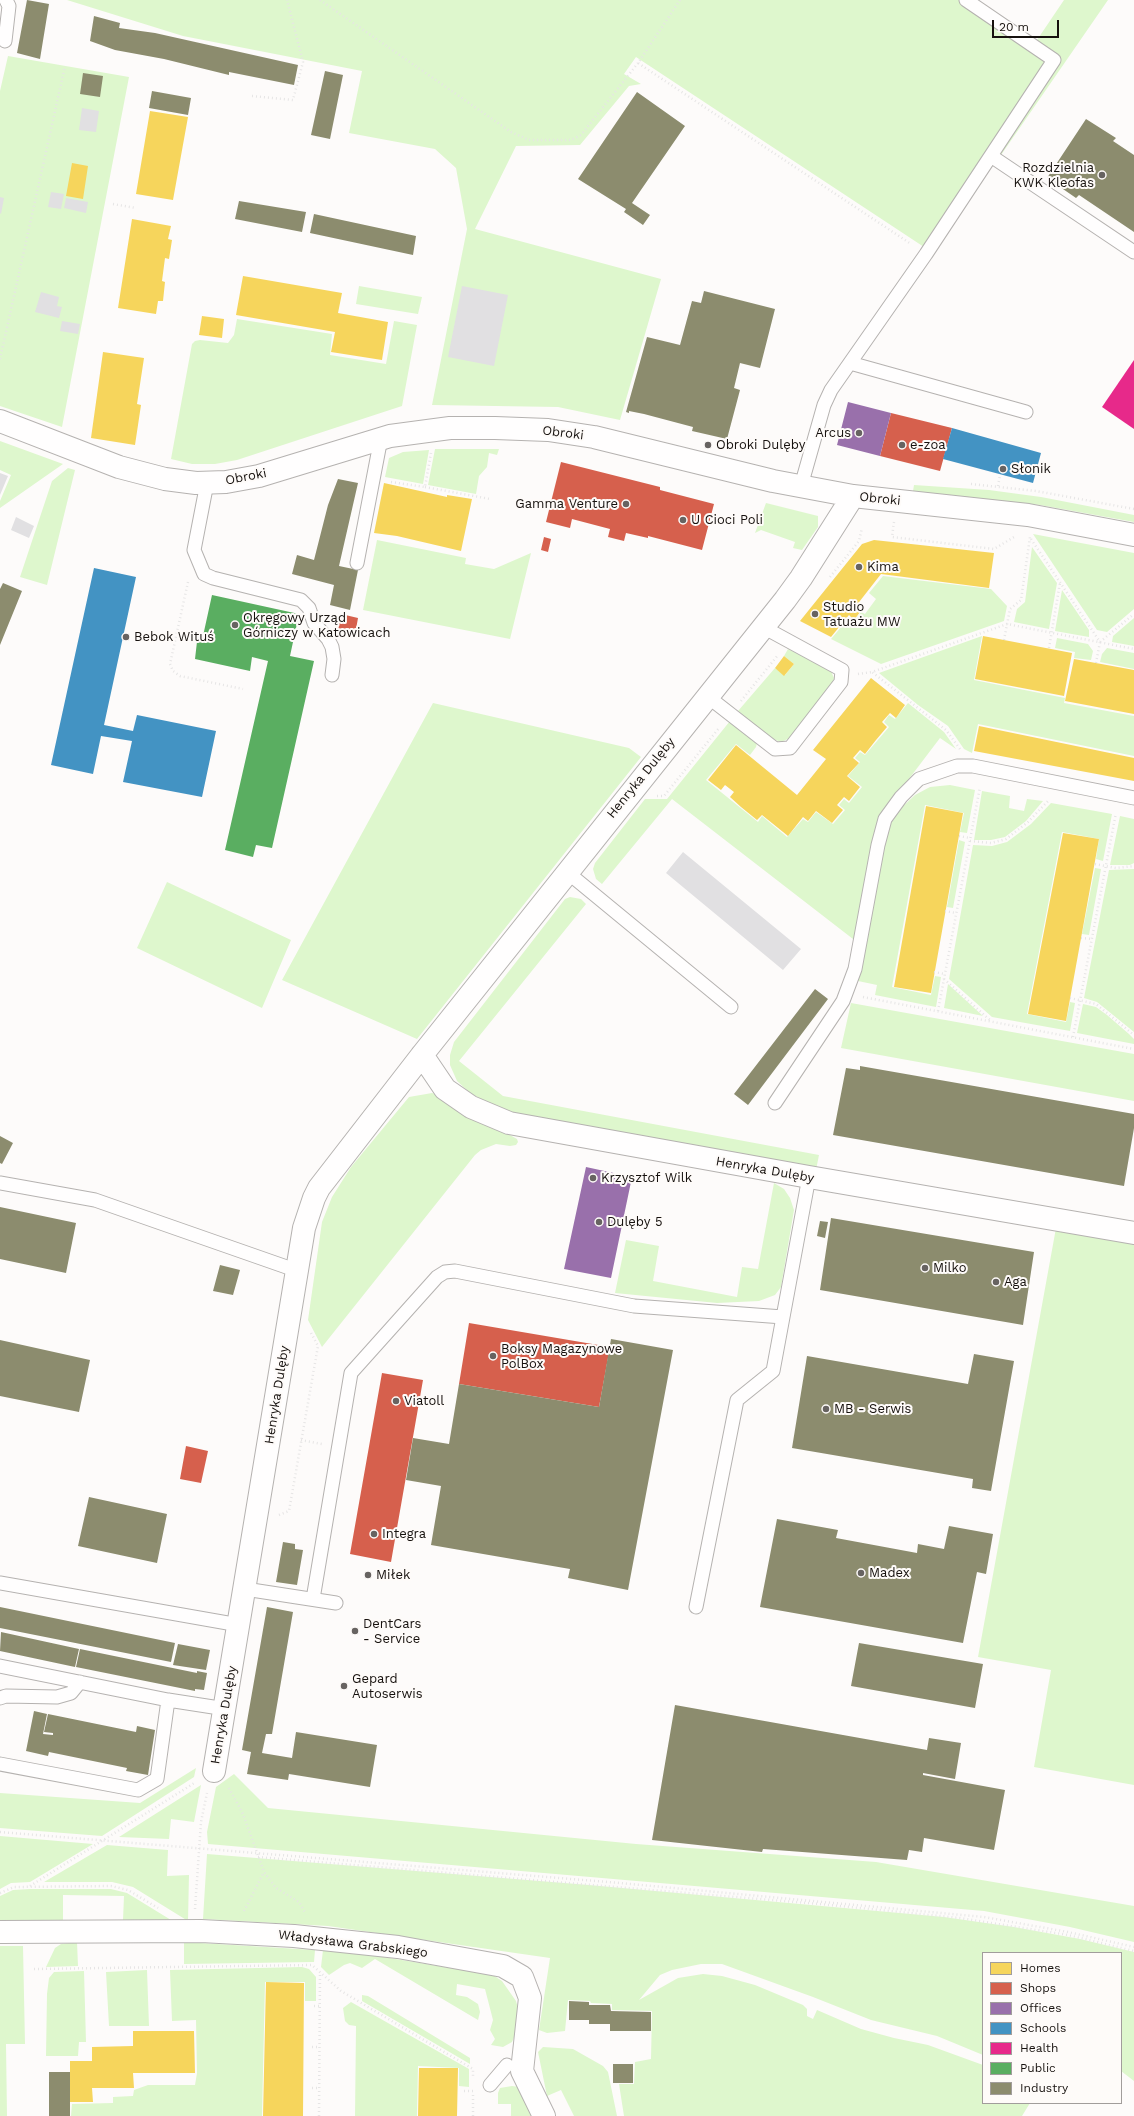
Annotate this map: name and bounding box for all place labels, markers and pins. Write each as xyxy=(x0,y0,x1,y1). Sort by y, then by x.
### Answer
place label: Rozdzielnia KWK Kleofas xyxy=(1013,160,1094,191)
marker: Rozdzielnia KWK Kleofas xyxy=(1097,170,1107,180)
place label: Arcus xyxy=(815,425,851,441)
marker: Arcus xyxy=(854,428,864,438)
place label: Obroki Dulęby xyxy=(716,437,806,453)
place label: e-zoa xyxy=(910,437,946,453)
marker: Obroki Dulęby xyxy=(703,440,713,450)
marker: e-zoa xyxy=(897,440,907,450)
place label: Słonik xyxy=(1011,461,1051,477)
marker: Słonik xyxy=(998,464,1008,474)
place label: Gamma Venture xyxy=(515,496,618,512)
marker: Gamma Venture xyxy=(621,499,631,509)
place label: U Cioci Poli xyxy=(691,512,763,528)
marker: U Cioci Poli xyxy=(678,515,688,525)
place label: Kima xyxy=(867,559,899,575)
marker: Kima xyxy=(854,562,864,572)
place label: Studio Tatuażu MW xyxy=(823,599,900,630)
marker: Studio Tatuażu MW xyxy=(810,609,820,619)
place label: Okręgowy Urząd Górniczy w Katowicach xyxy=(243,610,390,641)
marker: Okręgowy Urząd Górniczy w Katowicach xyxy=(230,620,240,630)
place label: Bebok Wituś xyxy=(134,629,214,645)
marker: Bebok Wituś xyxy=(121,632,131,642)
place label: Krzysztof Wilk xyxy=(601,1170,692,1186)
marker: Krzysztof Wilk xyxy=(588,1173,598,1183)
place label: Dulęby 5 xyxy=(607,1214,663,1230)
marker: Dulęby 5 xyxy=(594,1217,604,1227)
place label: Milko xyxy=(933,1260,966,1276)
marker: Milko xyxy=(920,1263,930,1273)
place label: Aga xyxy=(1004,1274,1027,1290)
marker: Aga xyxy=(991,1277,1001,1287)
place label: Boksy Magazynowe PolBox xyxy=(501,1341,622,1372)
marker: Boksy Magazynowe PolBox xyxy=(488,1351,498,1361)
place label: Viatoll xyxy=(404,1393,444,1409)
marker: Viatoll xyxy=(391,1396,401,1406)
place label: MB - Serwis xyxy=(834,1401,911,1417)
marker: MB - Serwis xyxy=(821,1404,831,1414)
place label: Integra xyxy=(382,1526,426,1542)
marker: Integra xyxy=(369,1529,379,1539)
place label: Madex xyxy=(869,1565,910,1581)
place label: Miłek xyxy=(376,1567,410,1583)
marker: Madex xyxy=(856,1568,866,1578)
marker: Miłek xyxy=(363,1570,373,1580)
place label: DentCars - Service xyxy=(363,1616,421,1647)
marker: DentCars - Service xyxy=(350,1626,360,1636)
place label: Gepard Autoserwis xyxy=(352,1671,423,1702)
marker: Gepard Autoserwis xyxy=(339,1681,349,1691)

